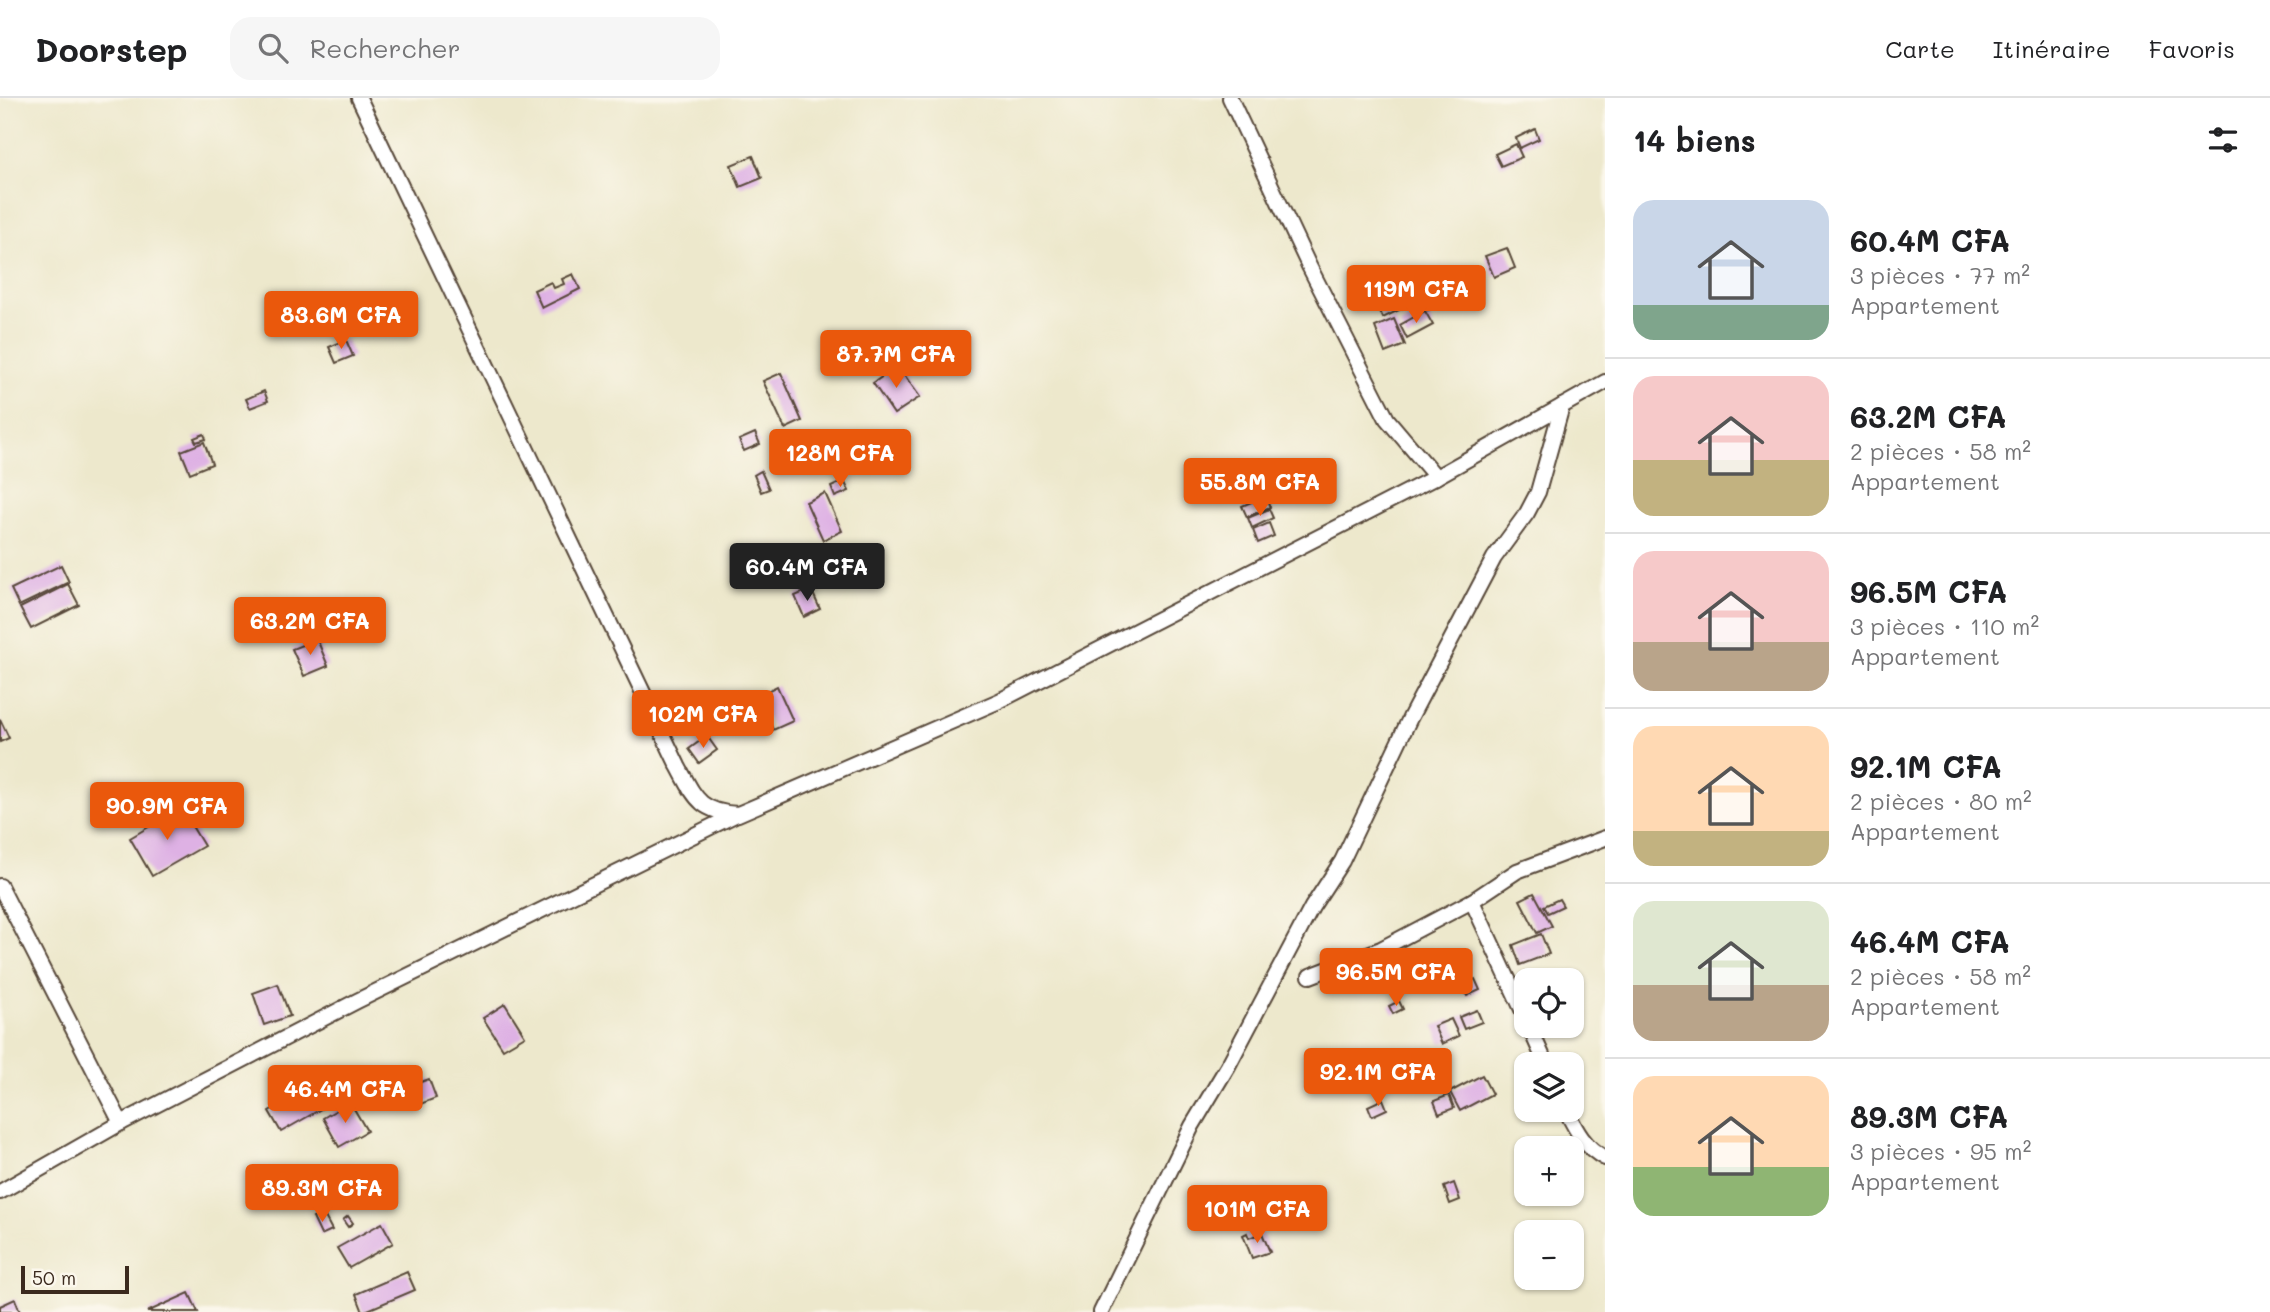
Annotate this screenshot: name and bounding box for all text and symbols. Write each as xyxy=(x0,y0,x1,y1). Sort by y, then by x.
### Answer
search box xyxy=(230,17,720,80)
text: Doorstep xyxy=(35,27,188,70)
icon: search xyxy=(254,29,292,67)
text: Rechercher xyxy=(310,31,461,65)
text: Carte xyxy=(1885,33,1955,64)
text: Itinéraire xyxy=(1993,33,2111,64)
text: Favoris xyxy=(2149,33,2235,64)
text: 14 biens xyxy=(1633,120,1756,160)
icon: filters xyxy=(2204,121,2242,159)
text: 60.4M CFA xyxy=(1850,220,2010,260)
icon: home xyxy=(1689,228,1773,312)
text: 3 pièces · 77 m² xyxy=(1850,260,2030,290)
pin: 119M CFA xyxy=(1344,266,1488,325)
text: 119M CFA xyxy=(1363,273,1469,303)
text: Appartement xyxy=(1850,290,2000,320)
pin: 83.6M CFA xyxy=(261,292,421,351)
text: 83.6M CFA xyxy=(280,299,402,329)
pin: 87.7M CFA xyxy=(816,330,976,390)
text: 87.7M CFA xyxy=(836,338,956,368)
text: 63.2M CFA xyxy=(1850,396,2007,436)
icon: home xyxy=(1689,404,1773,488)
pin: 128M CFA xyxy=(768,430,912,489)
text: 2 pièces · 58 m² xyxy=(1850,436,2031,466)
text: 128M CFA xyxy=(785,437,895,467)
pin: 55.8M CFA xyxy=(1180,458,1340,518)
text: 55.8M CFA xyxy=(1200,466,1320,496)
text: Appartement xyxy=(1850,466,2000,496)
pin: 60.4M CFA xyxy=(727,544,887,603)
text: 60.4M CFA xyxy=(746,551,868,581)
text: 96.5M CFA xyxy=(1850,571,2007,611)
icon: home xyxy=(1689,579,1773,663)
pin: 63.2M CFA xyxy=(230,598,390,657)
text: 63.2M CFA xyxy=(250,605,370,635)
text: 3 pièces · 110 m² xyxy=(1850,611,2039,641)
text: Appartement xyxy=(1850,641,2000,671)
pin: 102M CFA xyxy=(631,690,775,750)
text: 102M CFA xyxy=(648,698,758,728)
text: 92.1M CFA xyxy=(1850,746,2002,786)
icon: home xyxy=(1689,754,1773,838)
pin: 90.9M CFA xyxy=(87,782,247,842)
text: 2 pièces · 80 m² xyxy=(1850,786,2032,816)
text: 90.9M CFA xyxy=(106,790,228,820)
text: Appartement xyxy=(1850,816,2000,846)
text: 46.4M CFA xyxy=(1850,921,2010,961)
icon: home xyxy=(1689,929,1773,1013)
pin: 96.5M CFA xyxy=(1316,948,1476,1008)
text: 96.5M CFA xyxy=(1336,956,1456,986)
text: 2 pièces · 58 m² xyxy=(1850,961,2031,991)
map controls xyxy=(1514,968,1584,1290)
button: locate xyxy=(1514,968,1584,1038)
text: Appartement xyxy=(1850,991,2000,1021)
pin: 92.1M CFA xyxy=(1298,1048,1458,1108)
button: layers xyxy=(1514,1052,1584,1122)
text: 92.1M CFA xyxy=(1320,1056,1436,1086)
pin: 46.4M CFA xyxy=(265,1066,425,1125)
text: 46.4M CFA xyxy=(284,1073,406,1103)
text: 89.3M CFA xyxy=(1850,1096,2008,1136)
icon: home xyxy=(1689,1104,1773,1188)
button: + xyxy=(1514,1136,1584,1206)
text: 3 pièces · 95 m² xyxy=(1850,1136,2031,1166)
pin: 89.3M CFA xyxy=(242,1164,402,1224)
text: Appartement xyxy=(1850,1166,2000,1196)
text: 89.3M CFA xyxy=(261,1172,383,1202)
pin: 101M CFA xyxy=(1185,1186,1329,1245)
text: 101M CFA xyxy=(1203,1193,1311,1223)
button: − xyxy=(1514,1220,1584,1290)
scale bar xyxy=(21,1263,130,1295)
text: 50 m xyxy=(32,1265,76,1290)

